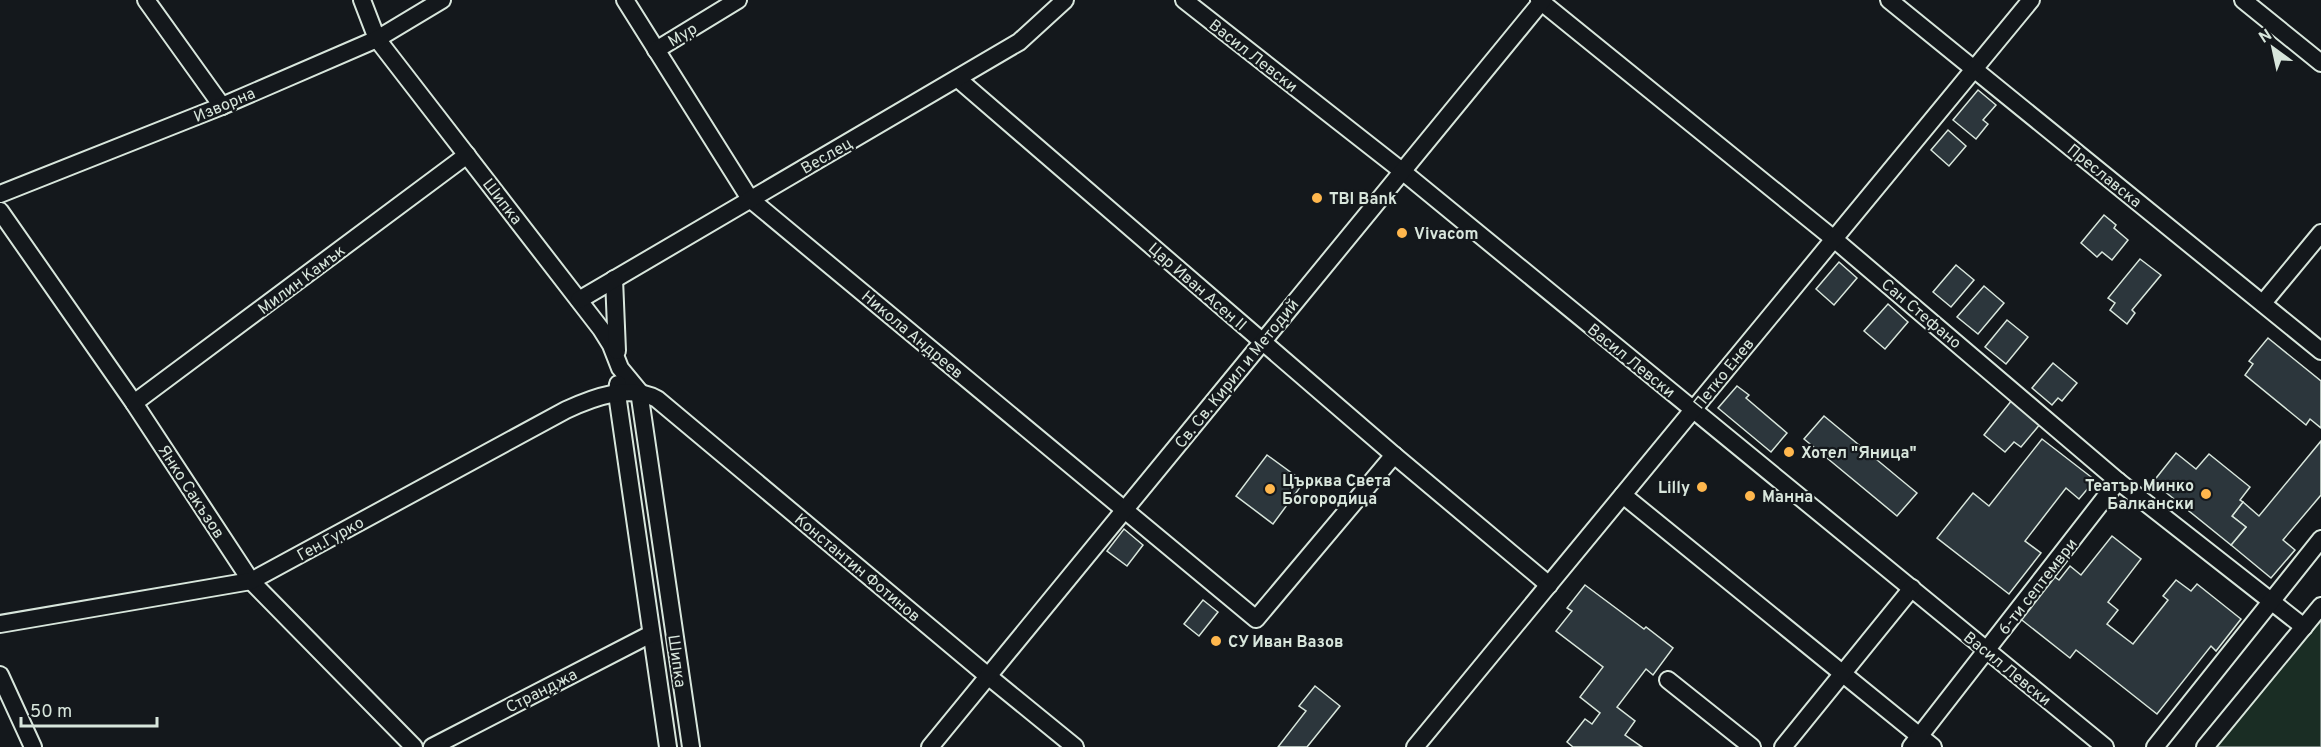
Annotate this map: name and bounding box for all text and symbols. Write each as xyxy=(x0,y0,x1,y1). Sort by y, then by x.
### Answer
street label: Васил Левски xyxy=(1204,16,1301,97)
north arrow xyxy=(2243,18,2303,78)
street label: Мур xyxy=(665,19,701,52)
text: N xyxy=(2256,26,2276,49)
street label: Изворна xyxy=(191,84,259,128)
street label: Веслец xyxy=(798,134,856,179)
street label: Преславска xyxy=(2062,140,2145,213)
street label: Шипка xyxy=(477,175,526,229)
place label: TBI Bank xyxy=(1329,190,1397,210)
marker: TBI Bank xyxy=(1310,191,1324,205)
place label: Vivacom xyxy=(1414,225,1479,245)
marker: Vivacom xyxy=(1395,226,1409,240)
street label: Цар Иван Асен II xyxy=(1143,239,1250,336)
street label: Милин Камък xyxy=(255,241,350,320)
street label: Сан Стефано xyxy=(1876,275,1965,354)
street label: Никола Андреев xyxy=(857,287,967,384)
street label: Св. Св. Кирил и Методий xyxy=(1171,296,1304,453)
street label: Васил Левски xyxy=(1583,320,1679,403)
street label: Петко Енев xyxy=(1690,335,1759,414)
street label: Янко Сакъзов xyxy=(153,442,228,543)
place label: Хотел "Яница" xyxy=(1801,444,1917,464)
marker: Хотел "Яница" xyxy=(1782,445,1796,459)
place label: Църква Света Богородица xyxy=(1282,472,1391,510)
place label: Театър Минко Балкански xyxy=(2085,477,2194,515)
place label: Lilly xyxy=(1658,479,1690,499)
marker: Lilly xyxy=(1695,480,1709,494)
marker: Църква Света Богородица xyxy=(1263,482,1277,496)
marker: Театър Минко Балкански xyxy=(2199,487,2213,501)
place label: Манна xyxy=(1762,488,1813,508)
marker: Манна xyxy=(1743,489,1757,503)
street label: Константин Фотинов xyxy=(790,510,924,627)
street label: Ген.Гурко xyxy=(294,513,368,566)
street label: 6-ти септември xyxy=(1995,535,2082,640)
street label: Васил Левски xyxy=(1959,628,2055,711)
place label: СУ Иван Вазов xyxy=(1228,633,1344,653)
street label: Шипка xyxy=(662,634,690,689)
marker: СУ Иван Вазов xyxy=(1209,634,1223,648)
street label: Странджа xyxy=(503,665,581,718)
scale bar xyxy=(21,690,158,728)
text: 50 m xyxy=(30,701,72,724)

